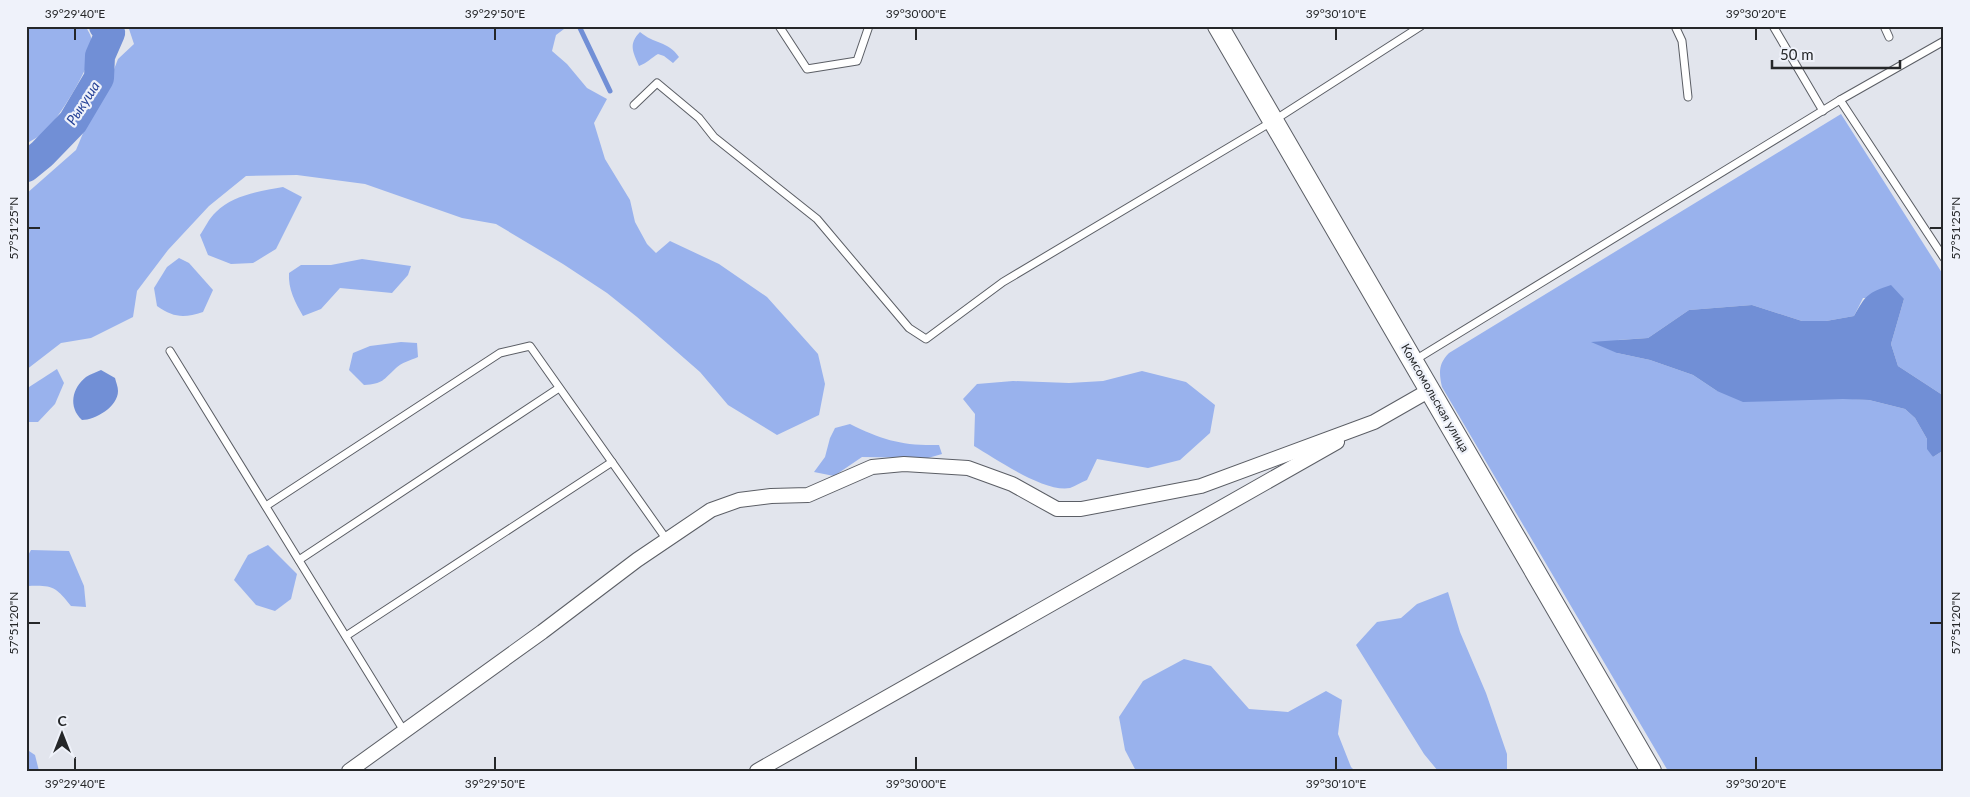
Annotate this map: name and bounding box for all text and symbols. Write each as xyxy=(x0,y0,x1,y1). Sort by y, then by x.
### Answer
text: 39°29'40"E xyxy=(45,6,105,21)
text: 39°29'50"E xyxy=(465,6,525,21)
text: 39°30'00"E xyxy=(886,6,946,21)
text: 39°30'10"E xyxy=(1306,6,1366,21)
text: 39°30'20"E xyxy=(1726,6,1786,21)
scale bar xyxy=(1772,38,1900,70)
text: 50 m xyxy=(1780,45,1814,63)
water label: Рыкуша xyxy=(62,78,103,128)
text: 57°51'25"N xyxy=(6,197,21,259)
text: 57°51'25"N xyxy=(1948,197,1963,259)
street label: Комсомольская улица xyxy=(1398,341,1473,455)
text: 57°51'20"N xyxy=(6,592,21,654)
text: 57°51'20"N xyxy=(1948,592,1963,654)
north arrow xyxy=(38,710,88,760)
text: С xyxy=(57,712,67,729)
text: 39°29'40"E xyxy=(45,776,105,791)
text: 39°29'50"E xyxy=(465,776,525,791)
text: 39°30'00"E xyxy=(886,776,946,791)
text: 39°30'10"E xyxy=(1306,776,1366,791)
text: 39°30'20"E xyxy=(1726,776,1786,791)

